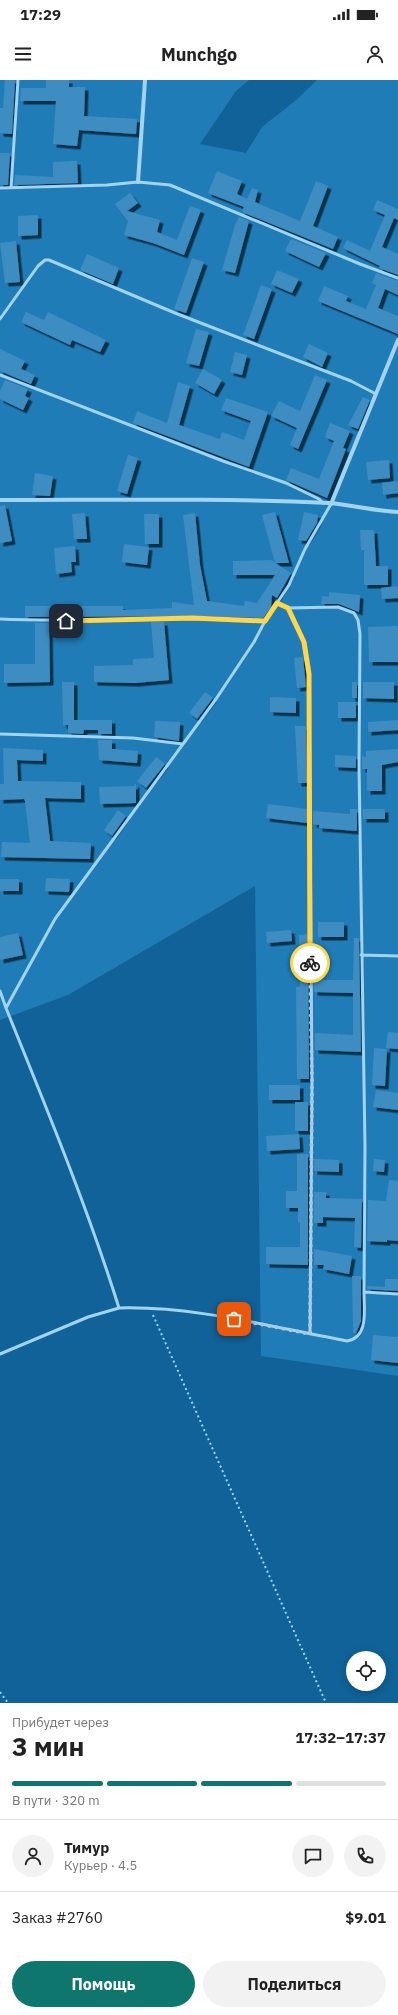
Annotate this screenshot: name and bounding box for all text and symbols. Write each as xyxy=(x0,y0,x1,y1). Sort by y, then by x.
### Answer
text: 17:29 xyxy=(20,5,61,24)
icon: menu xyxy=(12,43,34,65)
text: Munchgo xyxy=(161,43,237,66)
icon: person xyxy=(364,43,386,65)
pin xyxy=(49,604,83,638)
icon: home xyxy=(55,610,77,632)
courier xyxy=(290,943,330,983)
icon: bike xyxy=(299,952,321,974)
pin xyxy=(217,1302,251,1336)
icon: bag xyxy=(223,1308,245,1330)
map controls xyxy=(346,1651,386,1691)
button: locate xyxy=(346,1651,386,1691)
text: Прибудет через xyxy=(12,1714,109,1731)
text: 17:32–17:37 xyxy=(295,1728,386,1747)
text: 3 мин xyxy=(12,1729,84,1763)
text: В пути · 320 m xyxy=(12,1792,100,1809)
button: person xyxy=(12,1835,54,1877)
button: chat xyxy=(292,1835,334,1877)
button: phone xyxy=(344,1835,386,1877)
text: Тимур xyxy=(64,1838,109,1857)
text: Курьер · 4.5 xyxy=(64,1857,137,1874)
text: Заказ #2760 xyxy=(12,1908,103,1927)
text: $9.01 xyxy=(345,1908,386,1927)
button: Помощь xyxy=(12,1961,195,2007)
button: Поделиться xyxy=(203,1961,386,2007)

